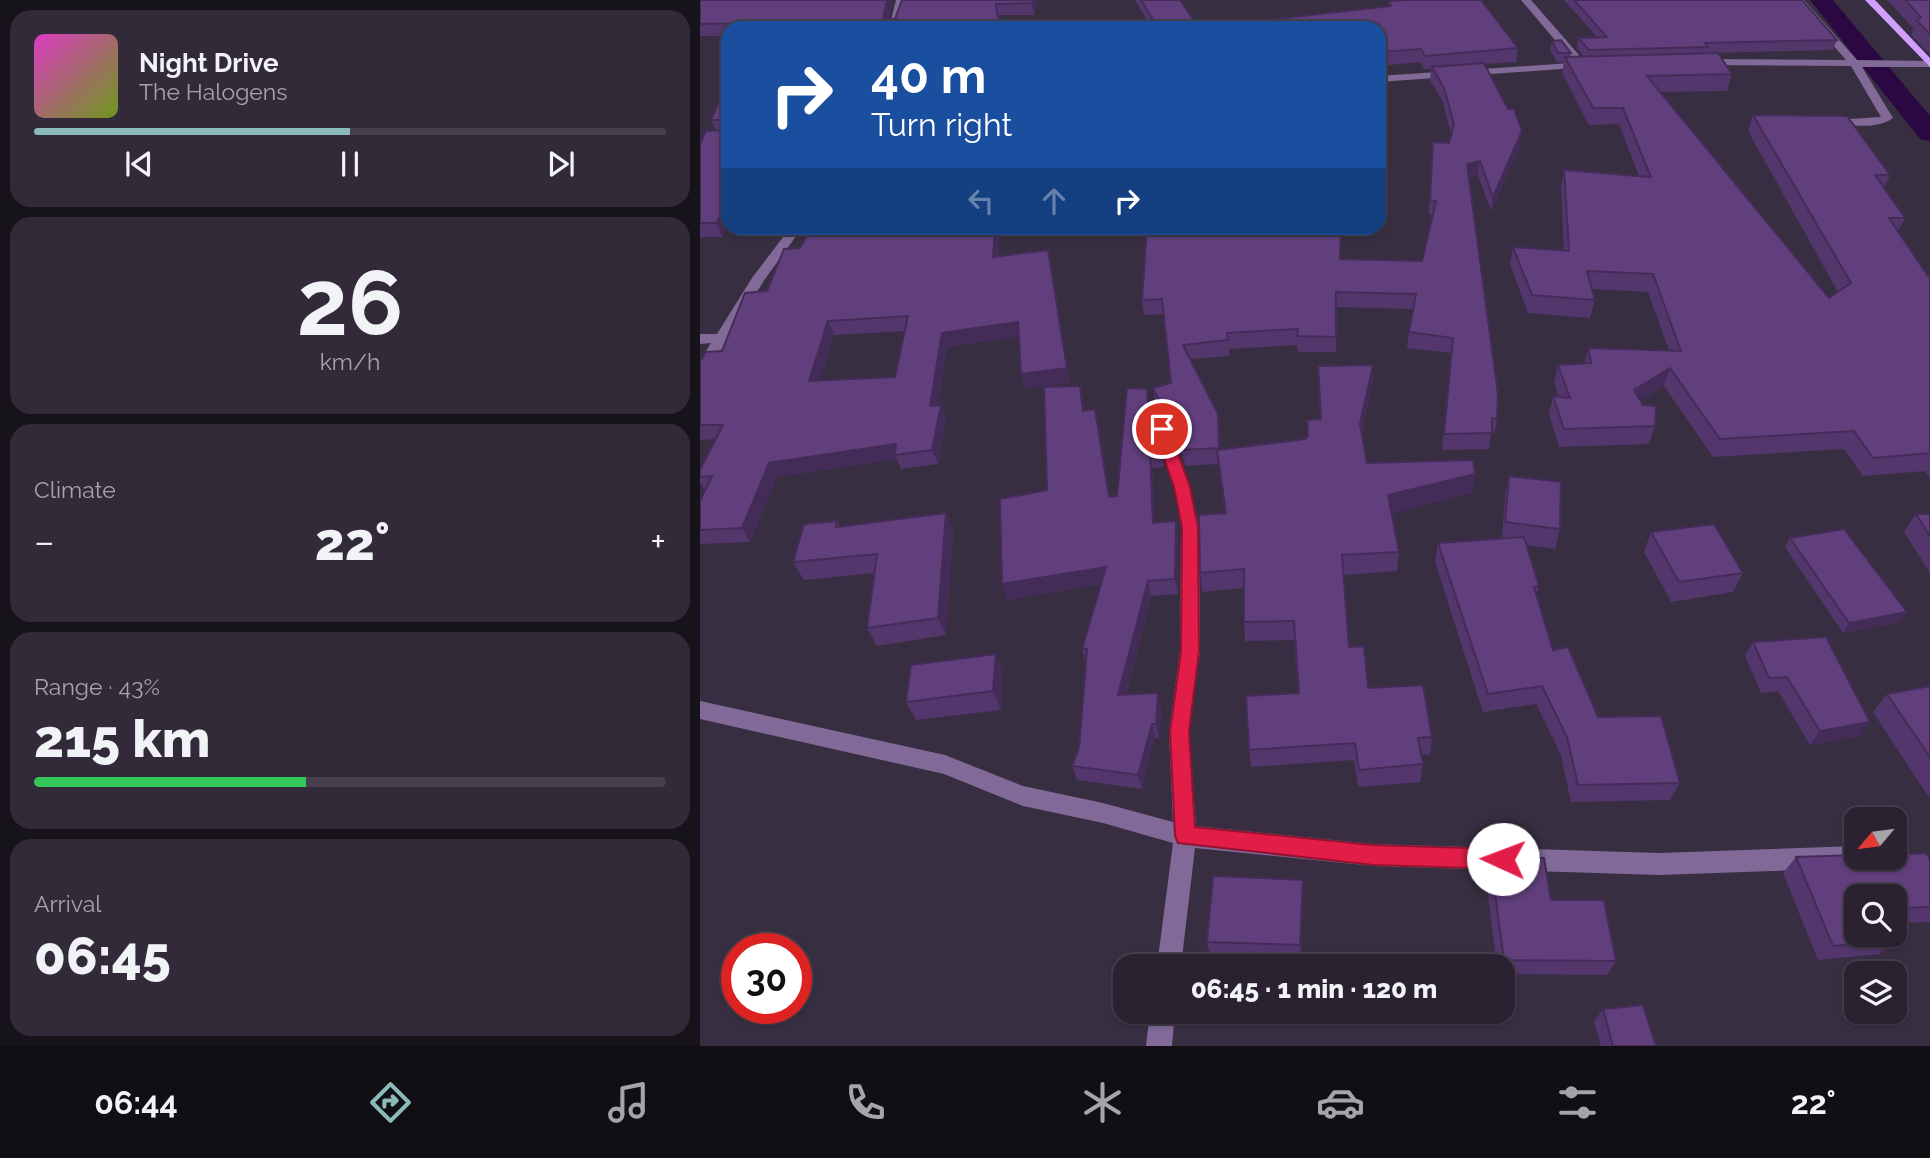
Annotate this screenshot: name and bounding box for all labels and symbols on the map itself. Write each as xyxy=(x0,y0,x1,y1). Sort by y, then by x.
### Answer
pin xyxy=(1132,399,1192,459)
north arrow xyxy=(1844,807,1908,870)
position arrow xyxy=(1466,822,1540,896)
speed limit sign: 30 xyxy=(721,933,812,1024)

